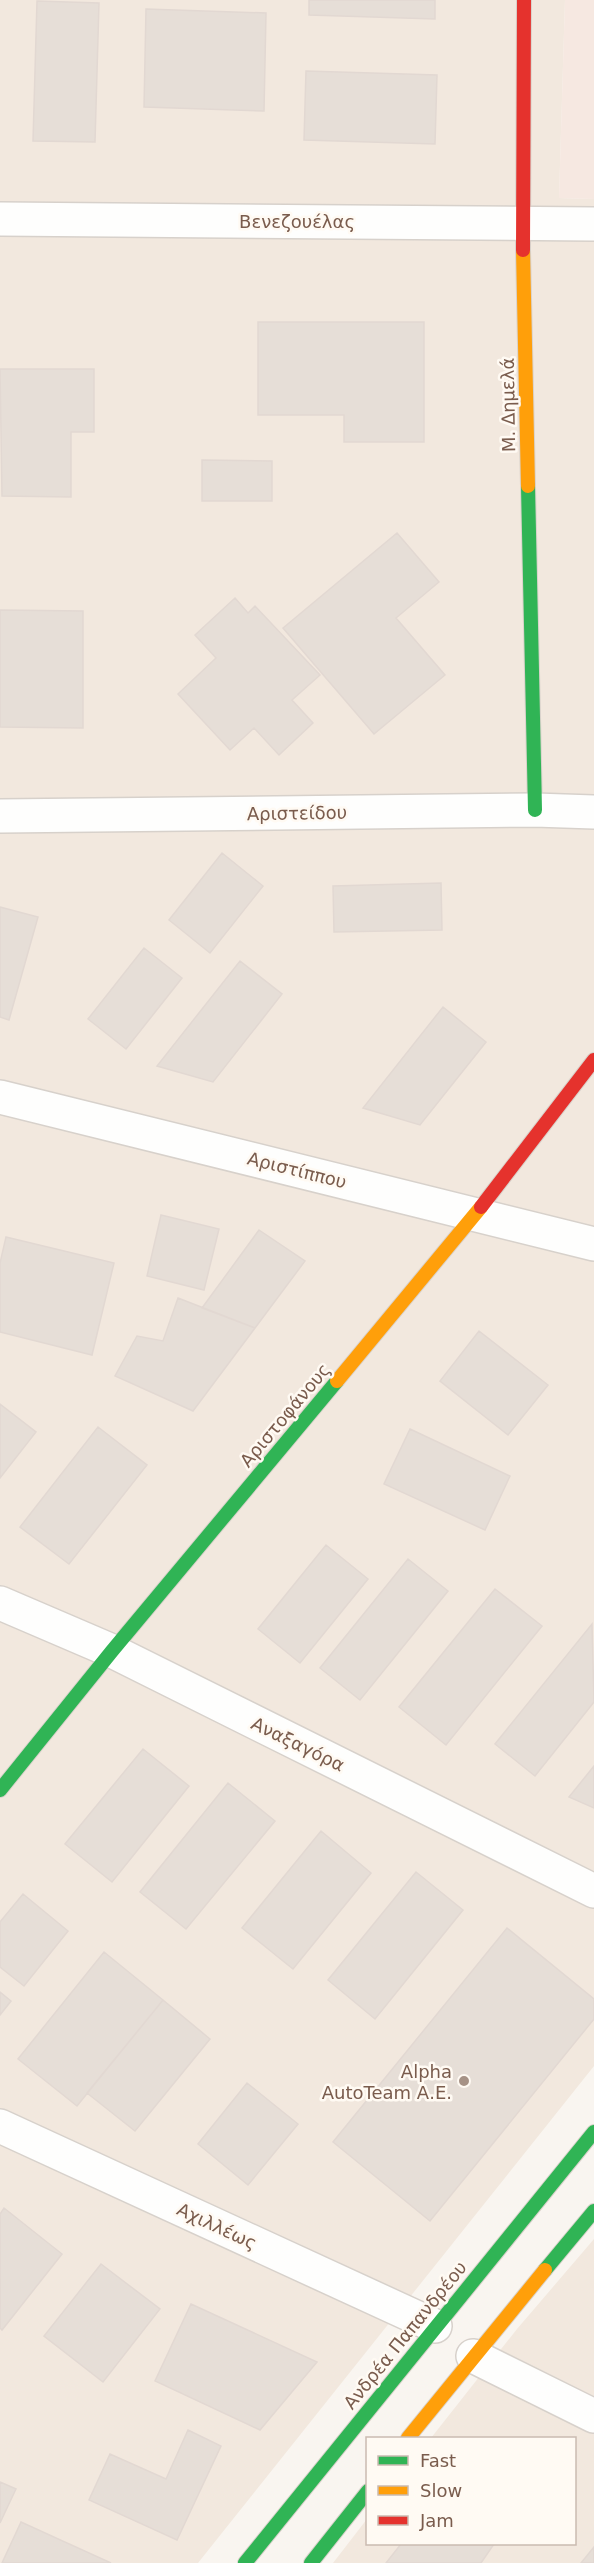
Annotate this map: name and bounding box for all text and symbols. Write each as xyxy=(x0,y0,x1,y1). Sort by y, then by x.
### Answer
street label: Βενεζουέλας xyxy=(239,211,355,232)
street label: Μ. Δημελά xyxy=(497,358,519,452)
street label: Αριστείδου xyxy=(247,802,347,824)
street label: Αριστίππου xyxy=(245,1148,349,1192)
street label: Αριστοφάνους xyxy=(236,1359,334,1471)
street label: Αναξαγόρα xyxy=(248,1712,348,1776)
place label: Alpha AutoTeam Α.Ε. xyxy=(322,2061,452,2103)
marker: Alpha AutoTeam Α.Ε. xyxy=(457,2074,471,2088)
street label: Αχιλλέως xyxy=(174,2198,260,2254)
street label: Ανδρέα Παπανδρέου xyxy=(339,2257,471,2413)
legend xyxy=(366,2437,576,2545)
text: Fast xyxy=(420,2450,456,2471)
text: Slow xyxy=(420,2480,462,2501)
text: Jam xyxy=(419,2510,454,2531)

